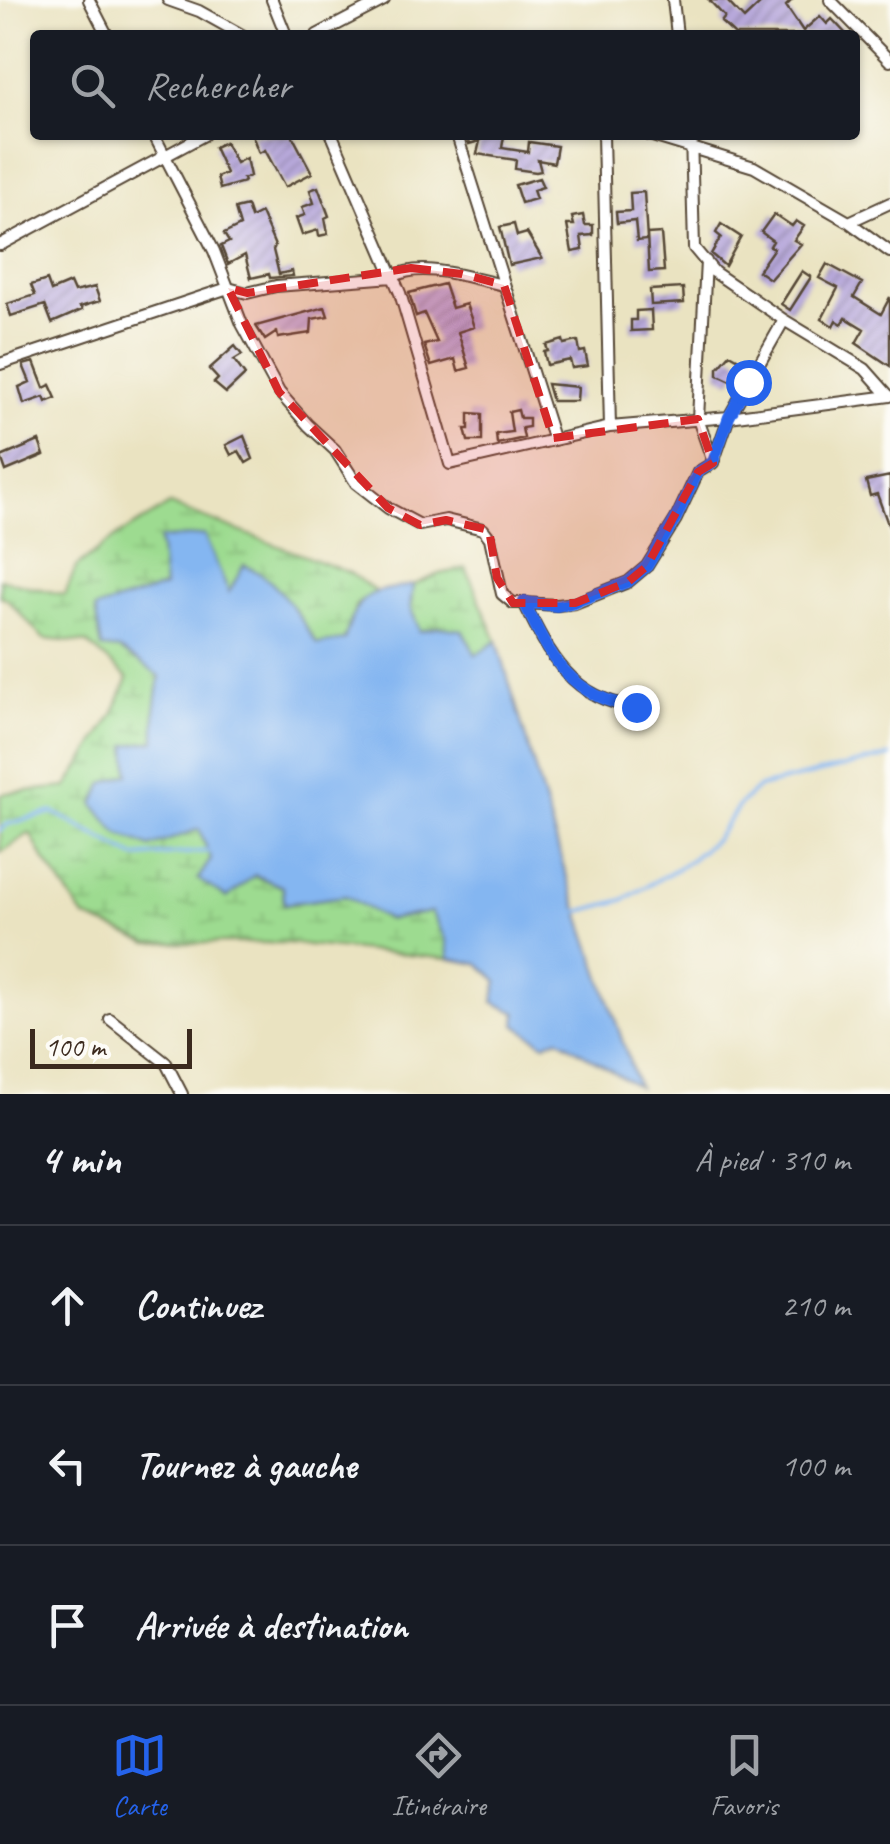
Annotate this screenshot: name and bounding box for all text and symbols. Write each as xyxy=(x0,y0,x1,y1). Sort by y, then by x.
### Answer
search box xyxy=(30,30,860,140)
icon: search xyxy=(65,58,120,113)
text: Rechercher xyxy=(145,62,291,109)
route start xyxy=(726,360,772,406)
route end xyxy=(614,685,660,731)
scale bar xyxy=(30,1024,192,1068)
text: 100 m xyxy=(45,1029,105,1064)
text: 4 min xyxy=(40,1133,120,1186)
text: À pied · 310 m xyxy=(695,1139,850,1180)
icon: ahead xyxy=(40,1278,95,1333)
text: Continuez xyxy=(135,1282,261,1329)
text: 210 m xyxy=(781,1285,850,1326)
icon: left xyxy=(40,1438,95,1493)
text: Tournez à gauche xyxy=(135,1442,356,1489)
text: 100 m xyxy=(781,1445,850,1486)
icon: arrive xyxy=(40,1598,95,1653)
text: Arrivée à destination xyxy=(135,1602,407,1649)
tab: Carte xyxy=(112,1728,167,1823)
tab: Itinéraire xyxy=(391,1728,486,1823)
tab: Favoris xyxy=(710,1728,778,1823)

